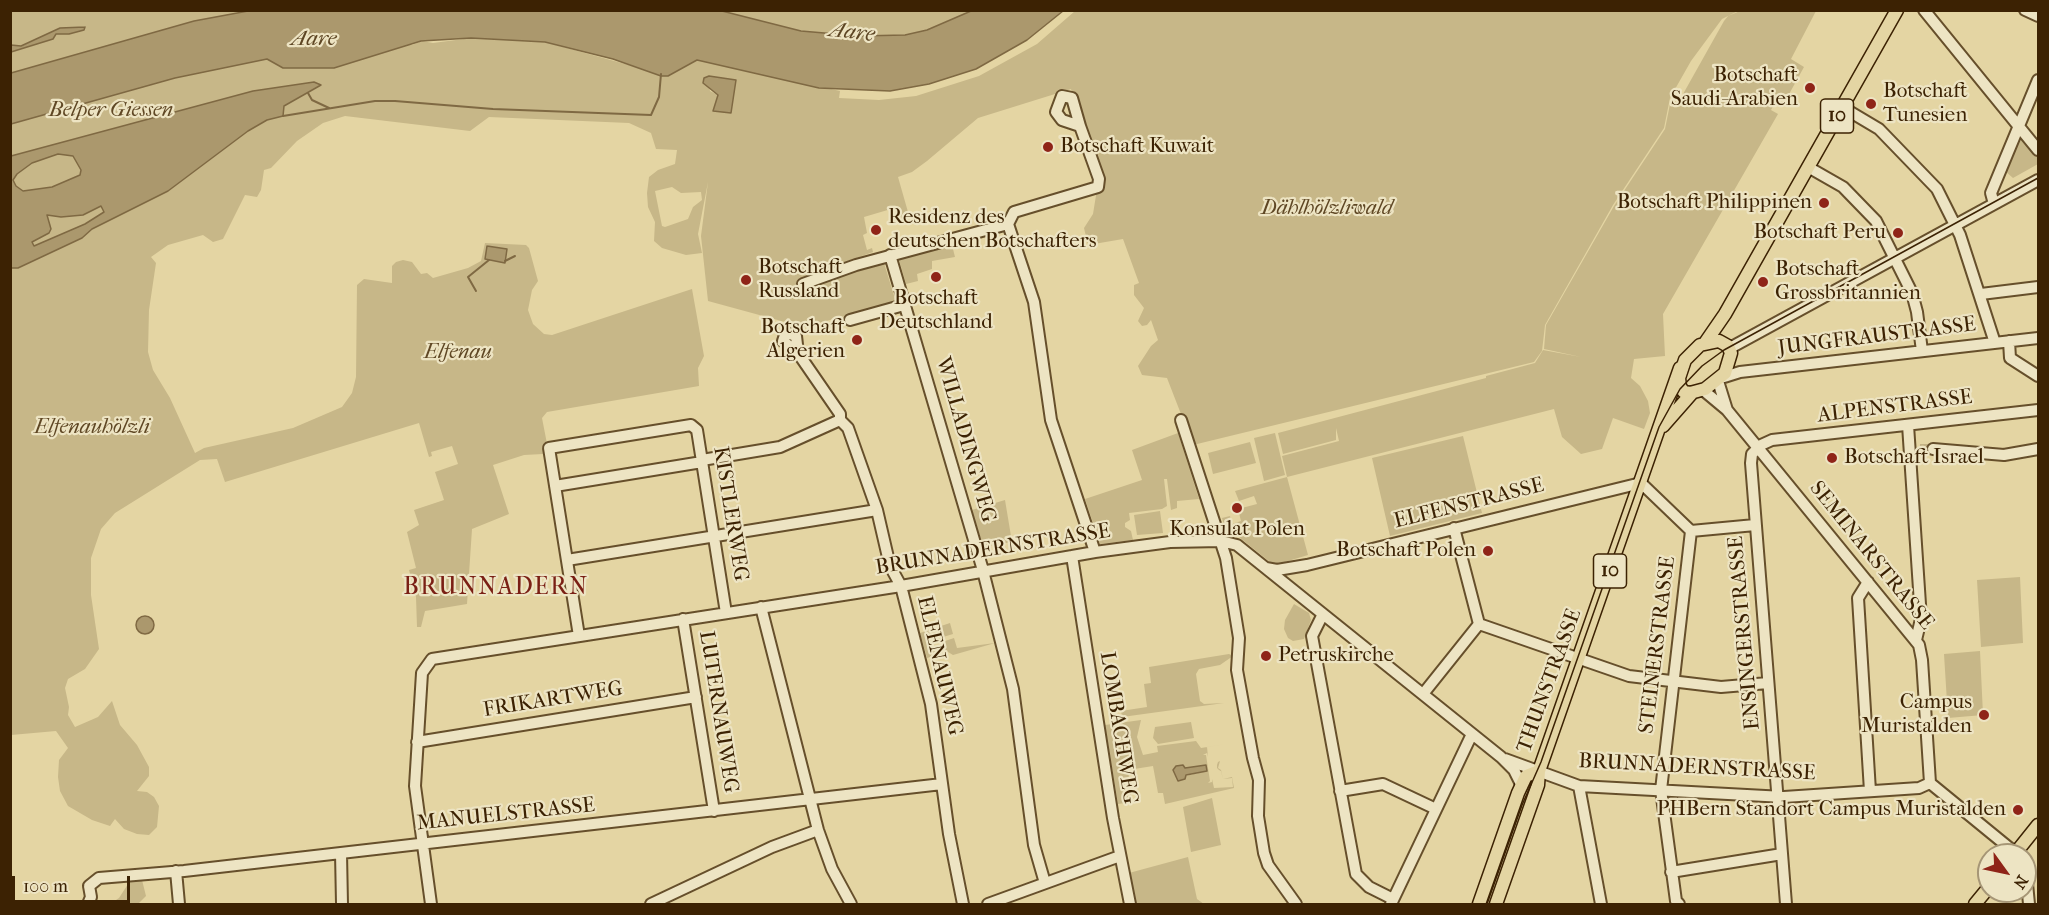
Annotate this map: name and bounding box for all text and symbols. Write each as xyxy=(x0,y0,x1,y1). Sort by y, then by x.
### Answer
water label: Aare xyxy=(828,17,876,49)
water label: Aare xyxy=(291,27,337,53)
place label: Botschaft Saudi-Arabien xyxy=(1671,63,1798,113)
place label: Botschaft Tunesien xyxy=(1883,79,1968,129)
marker: Botschaft Saudi-Arabien xyxy=(1803,81,1817,95)
marker: Botschaft Tunesien xyxy=(1864,97,1878,111)
park label: Belper Giessen xyxy=(49,98,173,124)
road number: 10 xyxy=(1820,99,1854,133)
place label: Botschaft Kuwait xyxy=(1060,134,1214,160)
marker: Botschaft Kuwait xyxy=(1041,140,1055,154)
place label: Botschaft Philippinen xyxy=(1617,190,1812,216)
park label: Dählhölzliwald xyxy=(1261,196,1393,222)
marker: Botschaft Philippinen xyxy=(1817,196,1831,210)
place label: Residenz des deutschen Botschafters xyxy=(888,205,1096,255)
place label: Botschaft Peru xyxy=(1753,220,1886,246)
marker: Residenz des deutschen Botschafters xyxy=(869,223,883,237)
marker: Botschaft Peru xyxy=(1891,226,1905,240)
place label: Botschaft Russland xyxy=(758,255,843,305)
place label: Botschaft Grossbritannien xyxy=(1775,257,1921,307)
marker: Botschaft Deutschland xyxy=(929,270,943,284)
marker: Botschaft Russland xyxy=(739,273,753,287)
marker: Botschaft Grossbritannien xyxy=(1756,275,1770,289)
place label: Botschaft Deutschland xyxy=(879,286,993,336)
street label: JUNGFRAUSTRASSE xyxy=(1777,312,1977,362)
place label: Botschaft Algerien xyxy=(760,315,845,365)
marker: Botschaft Algerien xyxy=(850,333,864,347)
park label: Elfenau xyxy=(424,340,492,366)
street label: WILLADINGWEG xyxy=(929,354,1001,526)
street label: ALPENSTRASSE xyxy=(1816,385,1974,429)
park label: Elfenauhölzli xyxy=(34,415,150,441)
street label: KISTLERWEG xyxy=(707,445,753,583)
place label: Botschaft Israel xyxy=(1844,445,1984,471)
marker: Botschaft Israel xyxy=(1825,451,1839,465)
street label: ELFENSTRASSE xyxy=(1391,473,1547,535)
street label: SEMINARSTRASSE xyxy=(1803,477,1939,635)
marker: Konsulat Polen xyxy=(1230,501,1244,515)
place label: Konsulat Polen xyxy=(1169,517,1305,543)
street label: BRUNNADERNSTRASSE xyxy=(874,519,1112,581)
street label: ENSINGERSTRASSE xyxy=(1724,535,1766,731)
place label: Botschaft Polen xyxy=(1336,538,1476,564)
marker: Botschaft Polen xyxy=(1481,544,1495,558)
road number: 10 xyxy=(1594,554,1626,588)
street label: STEINERSTRASSE xyxy=(1635,555,1681,735)
district label: BRUNNADERN xyxy=(403,574,589,602)
street label: ELFENAUWEG xyxy=(911,594,967,738)
street label: THUNSTRASSE xyxy=(1512,606,1588,756)
street label: LUTERNAUWEG xyxy=(693,629,743,795)
place label: Petruskirche xyxy=(1278,643,1394,669)
marker: Petruskirche xyxy=(1259,649,1273,663)
street label: LOMBACHWEG xyxy=(1094,650,1142,806)
street label: FRIKARTWEG xyxy=(482,677,624,723)
place label: Campus Muristalden xyxy=(1861,690,1972,740)
marker: Campus Muristalden xyxy=(1977,708,1991,722)
street label: BRUNNADERNSTRASSE xyxy=(1578,749,1816,787)
street label: MANUELSTRASSE xyxy=(416,793,596,837)
place label: PHBern Standort Campus Muristalden xyxy=(1657,797,2006,823)
marker: PHBern Standort Campus Muristalden xyxy=(2011,803,2025,817)
north arrow xyxy=(1977,843,2037,903)
scale bar xyxy=(15,864,134,902)
text: N xyxy=(2010,872,2032,892)
text: 100 m xyxy=(23,876,68,897)

